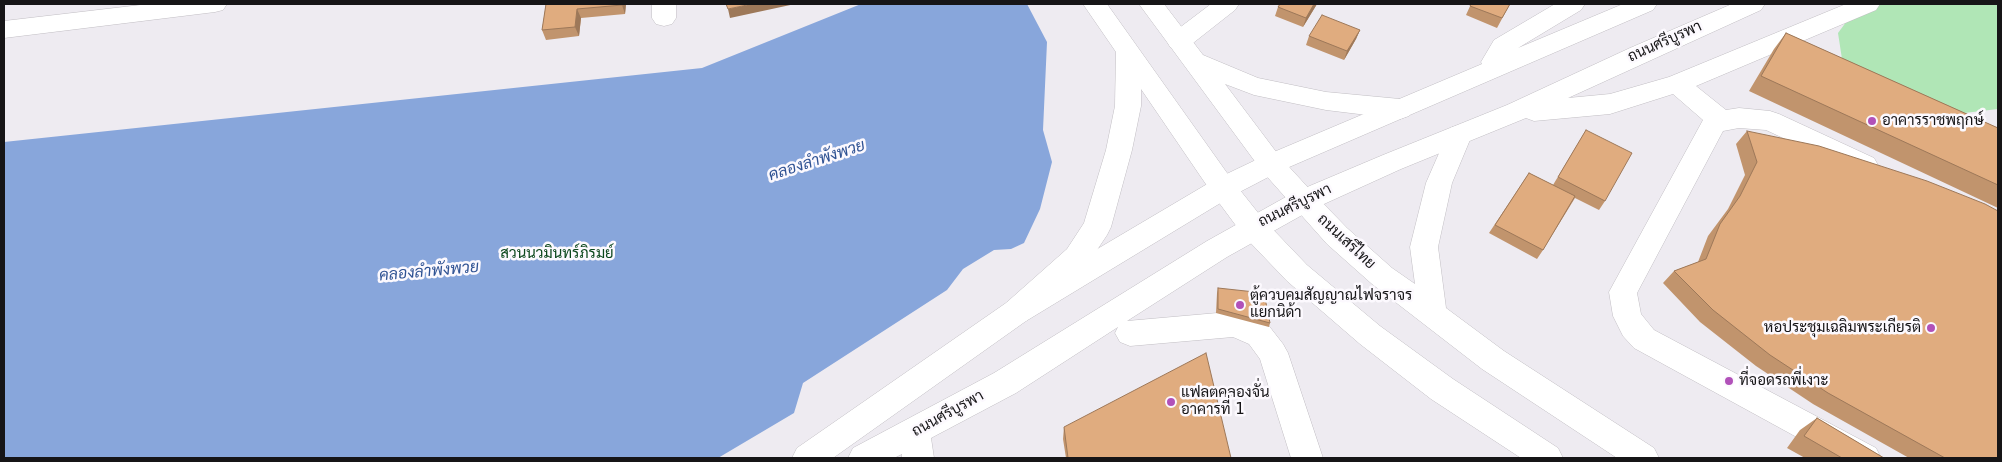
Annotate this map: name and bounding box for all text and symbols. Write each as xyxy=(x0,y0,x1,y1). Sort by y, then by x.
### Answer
street label: ถนนศรีบูรพา xyxy=(1625,18,1705,66)
place label: อาคารราชพฤกษ์ xyxy=(1882,112,1984,130)
marker: อาคารราชพฤกษ์ xyxy=(1866,115,1878,127)
water label: คลองลำพังพวย xyxy=(766,136,868,186)
street label: ถนนศรีบูรพา xyxy=(1255,181,1335,231)
street label: ถนนเสรีไทย xyxy=(1313,211,1379,273)
park label: สวนนวมินทร์ภิรมย์ xyxy=(500,245,614,263)
water label: คลองลำพังพวย xyxy=(378,258,480,286)
place label: ตู้ควบคุมสัญญาณไฟจราจร แยกนิด้า xyxy=(1250,287,1412,322)
marker: ตู้ควบคุมสัญญาณไฟจราจร แยกนิด้า xyxy=(1234,299,1246,311)
place label: หอประชุมเฉลิมพระเกียรติ xyxy=(1764,319,1921,337)
marker: หอประชุมเฉลิมพระเกียรติ xyxy=(1925,322,1937,334)
place label: ที่จอดรถพี่เงาะ xyxy=(1739,372,1828,390)
marker: ที่จอดรถพี่เงาะ xyxy=(1723,375,1735,387)
place label: แฟลตคลองจั่น อาคารที่ 1 xyxy=(1181,384,1270,419)
street label: ถนนศรีบูรพา xyxy=(909,387,987,441)
marker: แฟลตคลองจั่น อาคารที่ 1 xyxy=(1165,396,1177,408)

